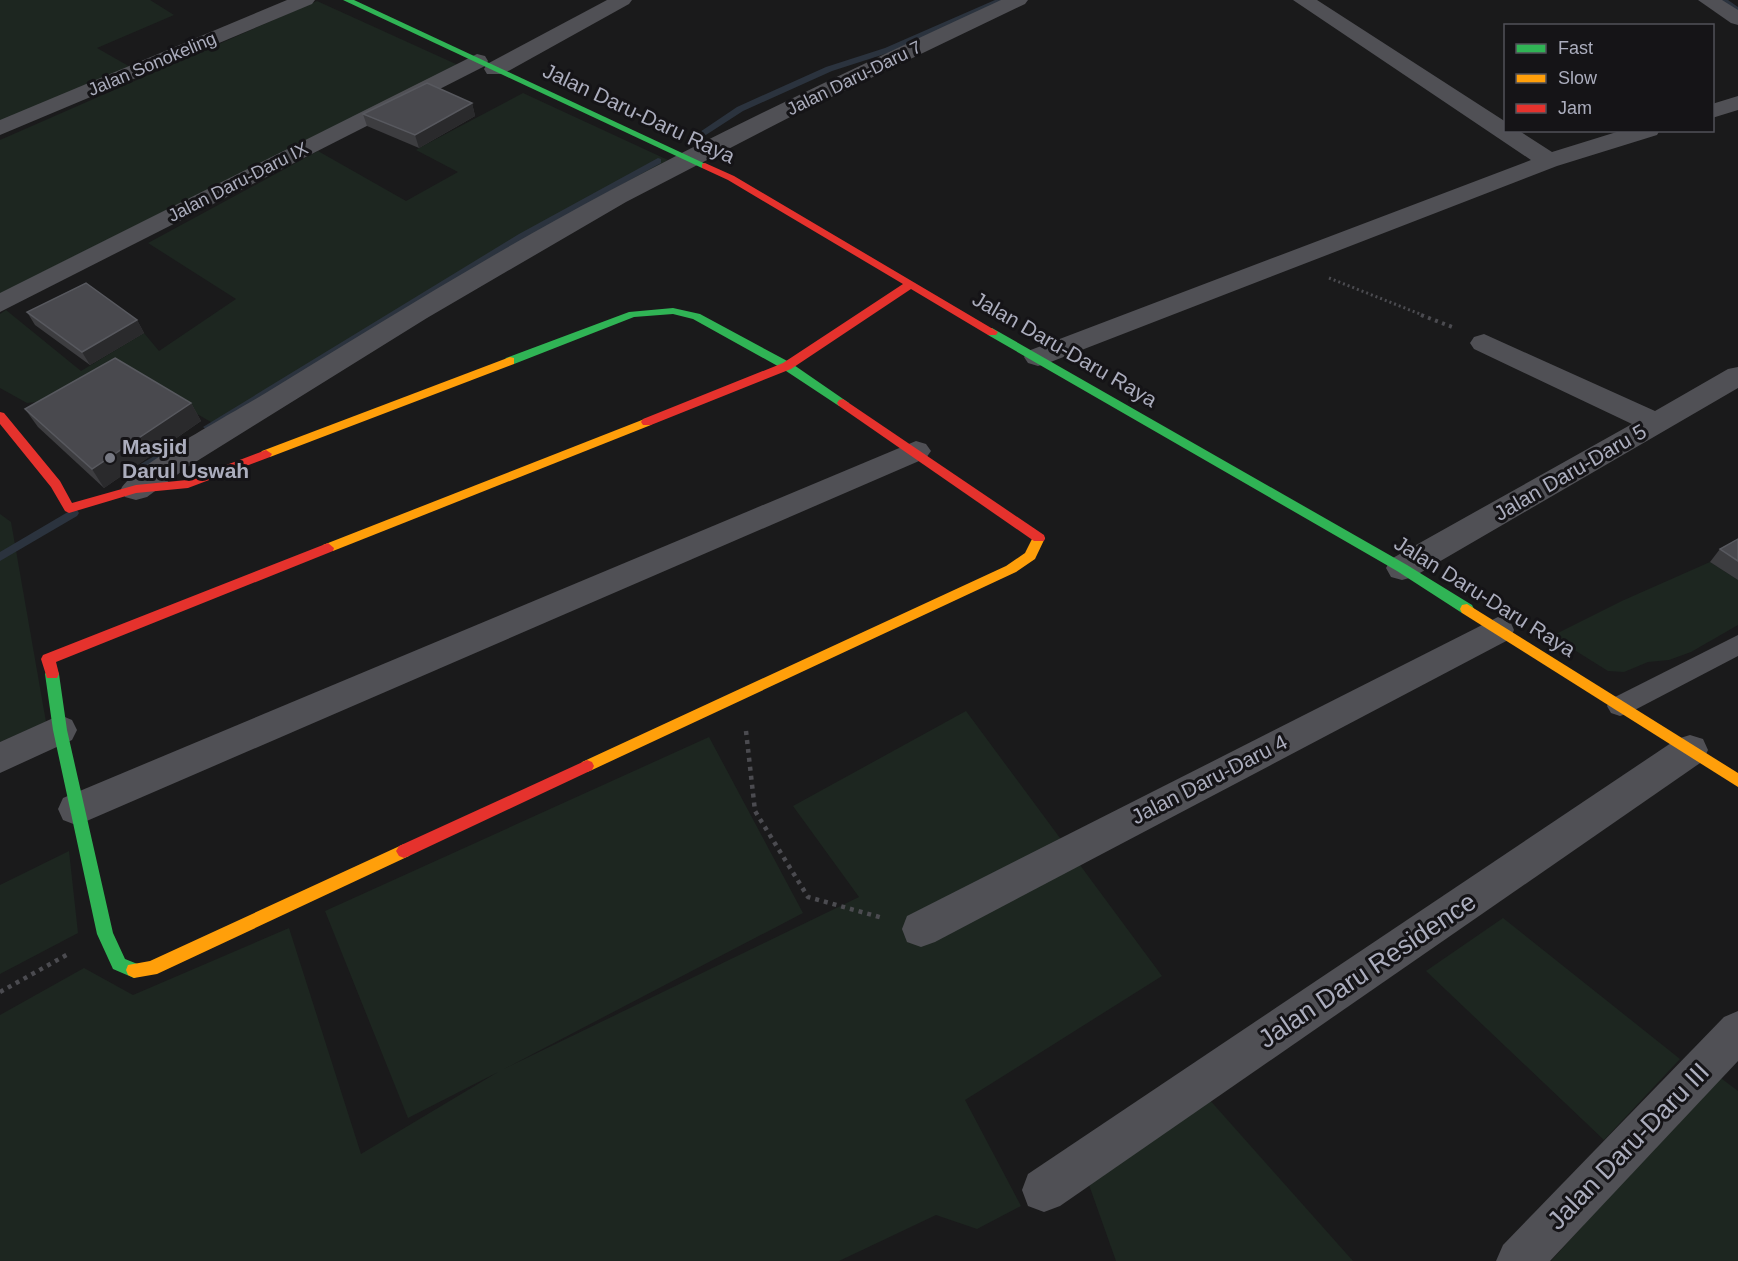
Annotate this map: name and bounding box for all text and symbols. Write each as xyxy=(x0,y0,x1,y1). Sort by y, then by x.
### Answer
legend xyxy=(1504,24,1714,132)
street label: Jalan Sonokeling xyxy=(85,28,219,100)
street label: Jalan Daru-Daru 7 xyxy=(784,37,924,119)
text: Fast xyxy=(1558,38,1593,58)
street label: Jalan Daru-Daru Raya xyxy=(539,58,739,168)
text: Slow xyxy=(1558,68,1598,88)
text: Jam xyxy=(1558,98,1592,118)
street label: Jalan Daru-Daru IX xyxy=(165,138,311,226)
street label: Jalan Daru-Daru Raya xyxy=(969,287,1161,411)
street label: Jalan Daru-Daru 5 xyxy=(1490,419,1650,525)
place label: Masjid Darul Uswah xyxy=(122,435,249,482)
marker: Masjid Darul Uswah xyxy=(103,451,117,465)
street label: Jalan Daru-Daru Raya xyxy=(1390,531,1580,661)
street label: Jalan Daru-Daru 4 xyxy=(1127,730,1291,828)
street label: Jalan Daru Residence xyxy=(1253,886,1481,1054)
street label: Jalan Daru-Daru III xyxy=(1541,1057,1715,1235)

